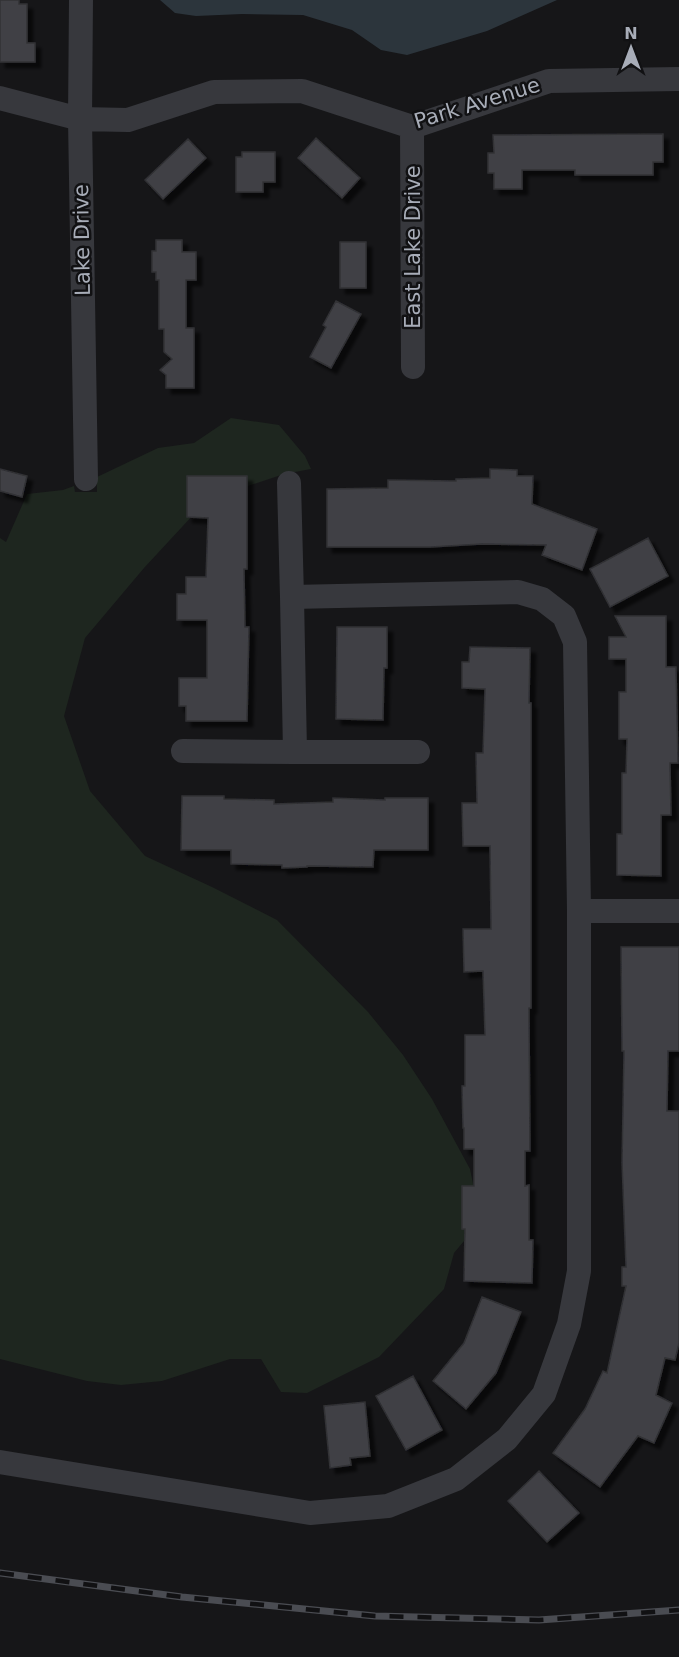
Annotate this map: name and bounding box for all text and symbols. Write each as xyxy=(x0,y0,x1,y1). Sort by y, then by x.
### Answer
north arrow xyxy=(601,18,661,78)
text: N xyxy=(624,24,638,43)
street label: Park Avenue xyxy=(411,73,543,133)
street label: East Lake Drive xyxy=(401,165,425,329)
street label: Lake Drive xyxy=(69,184,95,296)

